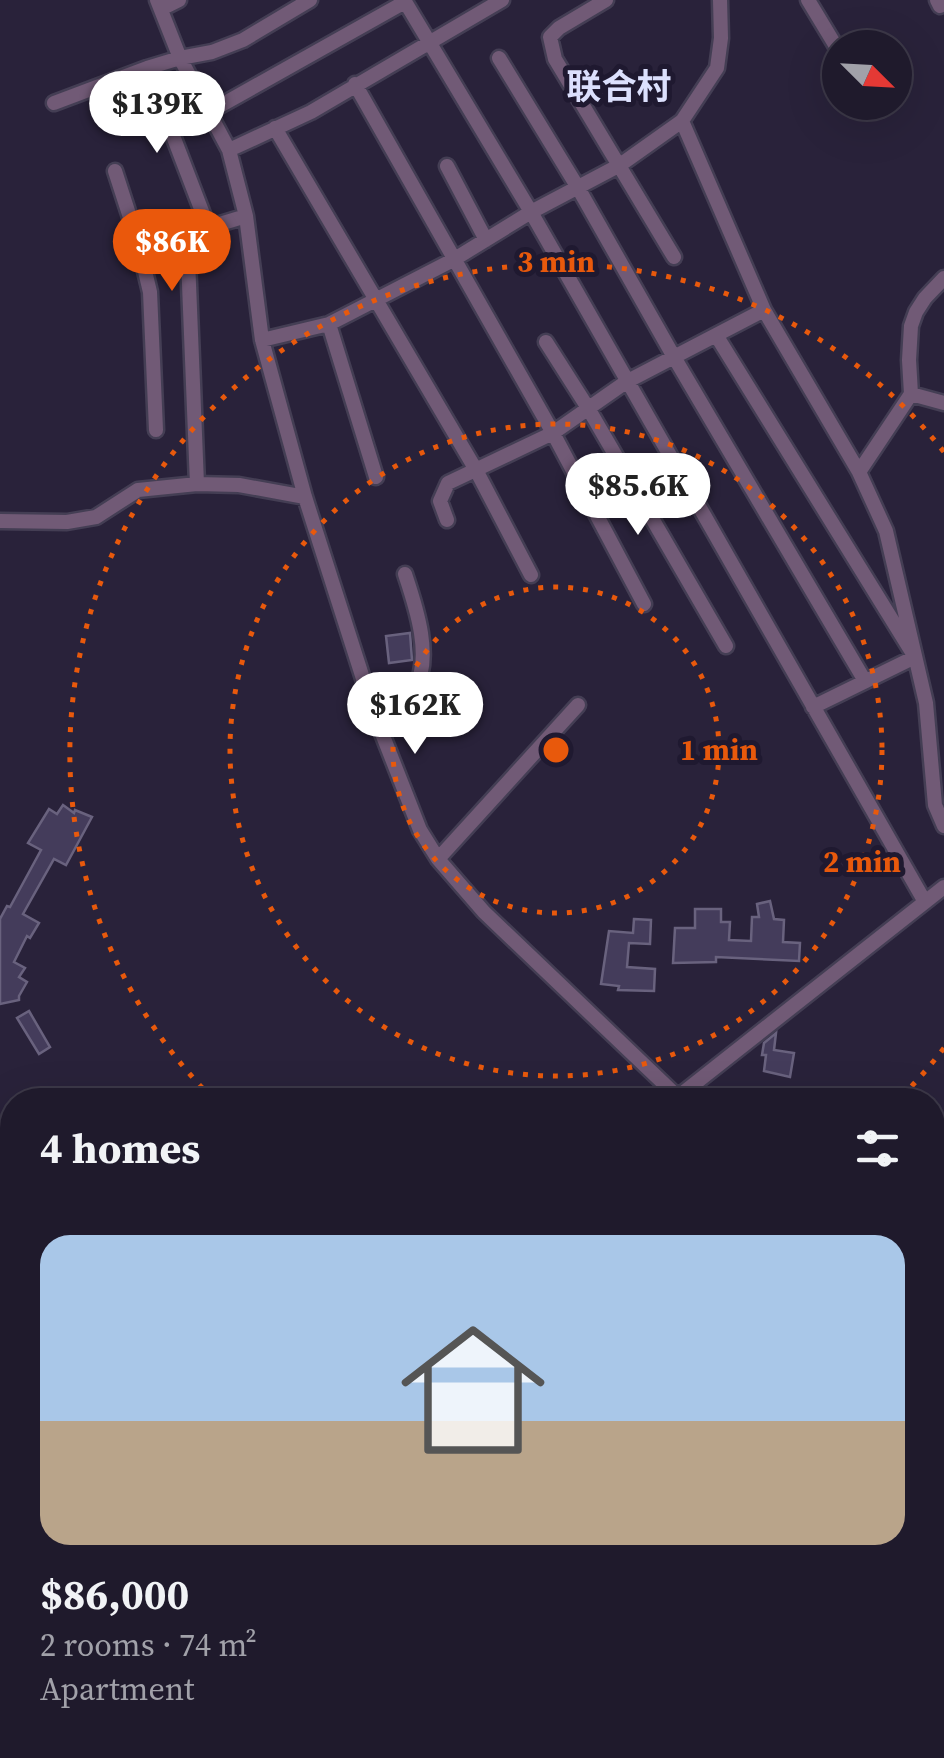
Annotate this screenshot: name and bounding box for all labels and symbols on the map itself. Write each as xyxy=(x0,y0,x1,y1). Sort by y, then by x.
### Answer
north arrow xyxy=(822,30,912,120)
district label: 联合村 xyxy=(566,63,672,111)
pin: $139K xyxy=(87,71,227,156)
pin: $86K xyxy=(113,209,231,294)
text: 3 min xyxy=(517,241,595,282)
pin: $85.6K xyxy=(557,453,719,538)
pin: $162K xyxy=(345,672,485,757)
text: 1 min xyxy=(680,729,758,770)
centre of rings xyxy=(538,732,574,768)
text: 2 min xyxy=(823,841,901,882)

